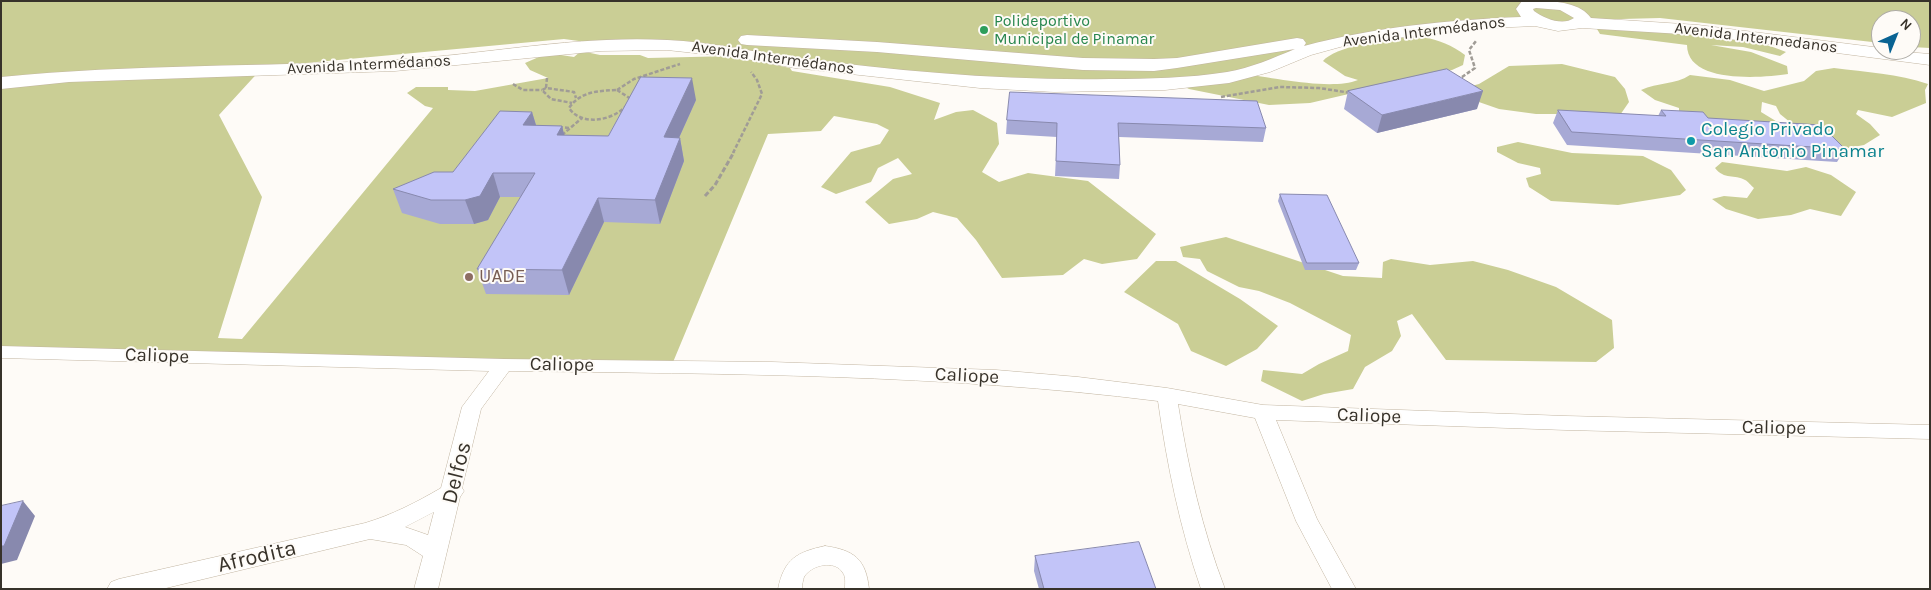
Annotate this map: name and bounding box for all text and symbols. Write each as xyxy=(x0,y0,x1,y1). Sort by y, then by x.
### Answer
north arrow xyxy=(1871,10,1921,60)
place label: Polideportivo Municipal de Pinamar xyxy=(994,11,1154,49)
street label: Avenida Intermédanos xyxy=(1341,12,1507,52)
text: N xyxy=(1897,15,1916,34)
street label: Avenida Intermedanos xyxy=(1673,18,1839,58)
marker: Polideportivo Municipal de Pinamar xyxy=(978,24,990,36)
street label: Avenida Intermédanos xyxy=(690,37,856,79)
street label: Avenida Intermédanos xyxy=(287,51,451,79)
place label: Colegio Privado San Antonio Pinamar xyxy=(1701,119,1884,163)
marker: Colegio Privado San Antonio Pinamar xyxy=(1685,135,1697,147)
place label: UADE xyxy=(479,266,526,288)
marker: UADE xyxy=(463,271,475,283)
street label: Caliope xyxy=(124,343,190,369)
street label: Caliope xyxy=(530,353,594,377)
street label: Caliope xyxy=(934,363,1000,389)
street label: Caliope xyxy=(1336,403,1402,429)
street label: Caliope xyxy=(1742,416,1806,440)
street label: Delfos xyxy=(437,439,477,507)
street label: Afrodita xyxy=(215,535,299,579)

